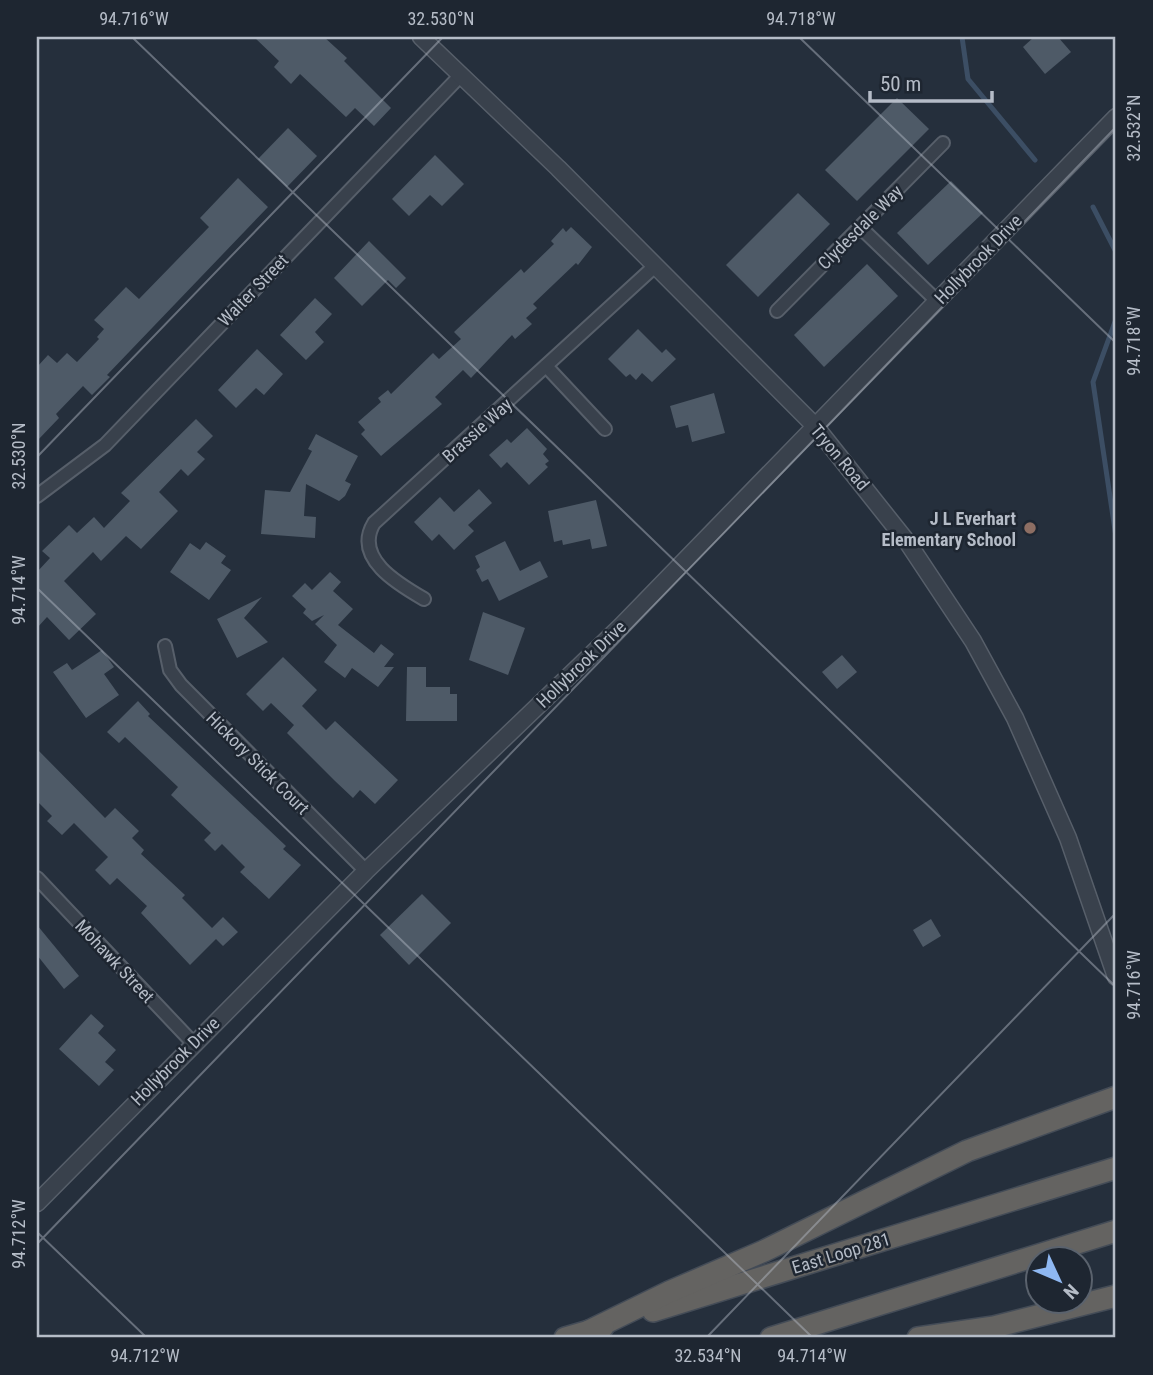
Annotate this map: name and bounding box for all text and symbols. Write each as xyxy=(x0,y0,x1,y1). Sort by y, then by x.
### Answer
text: 94.716°W xyxy=(99,8,169,29)
text: 32.530°N xyxy=(407,8,475,29)
text: 94.718°W xyxy=(766,8,836,29)
scale bar xyxy=(870,60,992,104)
text: 50 m xyxy=(880,72,921,96)
text: 32.532°N xyxy=(1123,94,1144,162)
street label: Clydesdale Way xyxy=(813,180,907,274)
street label: Hollybrook Drive xyxy=(930,210,1026,308)
street label: Walter Street xyxy=(214,250,292,330)
text: 94.718°W xyxy=(1123,306,1144,376)
street label: Brassie Way xyxy=(438,393,516,467)
street label: Tryon Road xyxy=(806,420,874,494)
text: 32.530°N xyxy=(8,422,29,490)
place label: J L Everhart Elementary School xyxy=(882,508,1016,550)
marker: J L Everhart Elementary School xyxy=(1022,520,1038,536)
text: 94.714°W xyxy=(8,555,29,625)
street label: Hollybrook Drive xyxy=(532,616,630,712)
street label: Hickory Stick Court xyxy=(202,707,314,819)
street label: Mohawk Street xyxy=(71,915,159,1007)
text: 94.716°W xyxy=(1123,950,1144,1020)
street label: Hollybrook Drive xyxy=(126,1012,224,1110)
text: 94.712°W xyxy=(8,1199,29,1269)
street label: East Loop 281 xyxy=(789,1228,893,1278)
north arrow xyxy=(1024,1246,1094,1316)
text: N xyxy=(1059,1279,1083,1304)
text: 94.712°W xyxy=(110,1345,180,1366)
text: 32.534°N xyxy=(674,1345,742,1366)
text: 94.714°W xyxy=(777,1345,847,1366)

